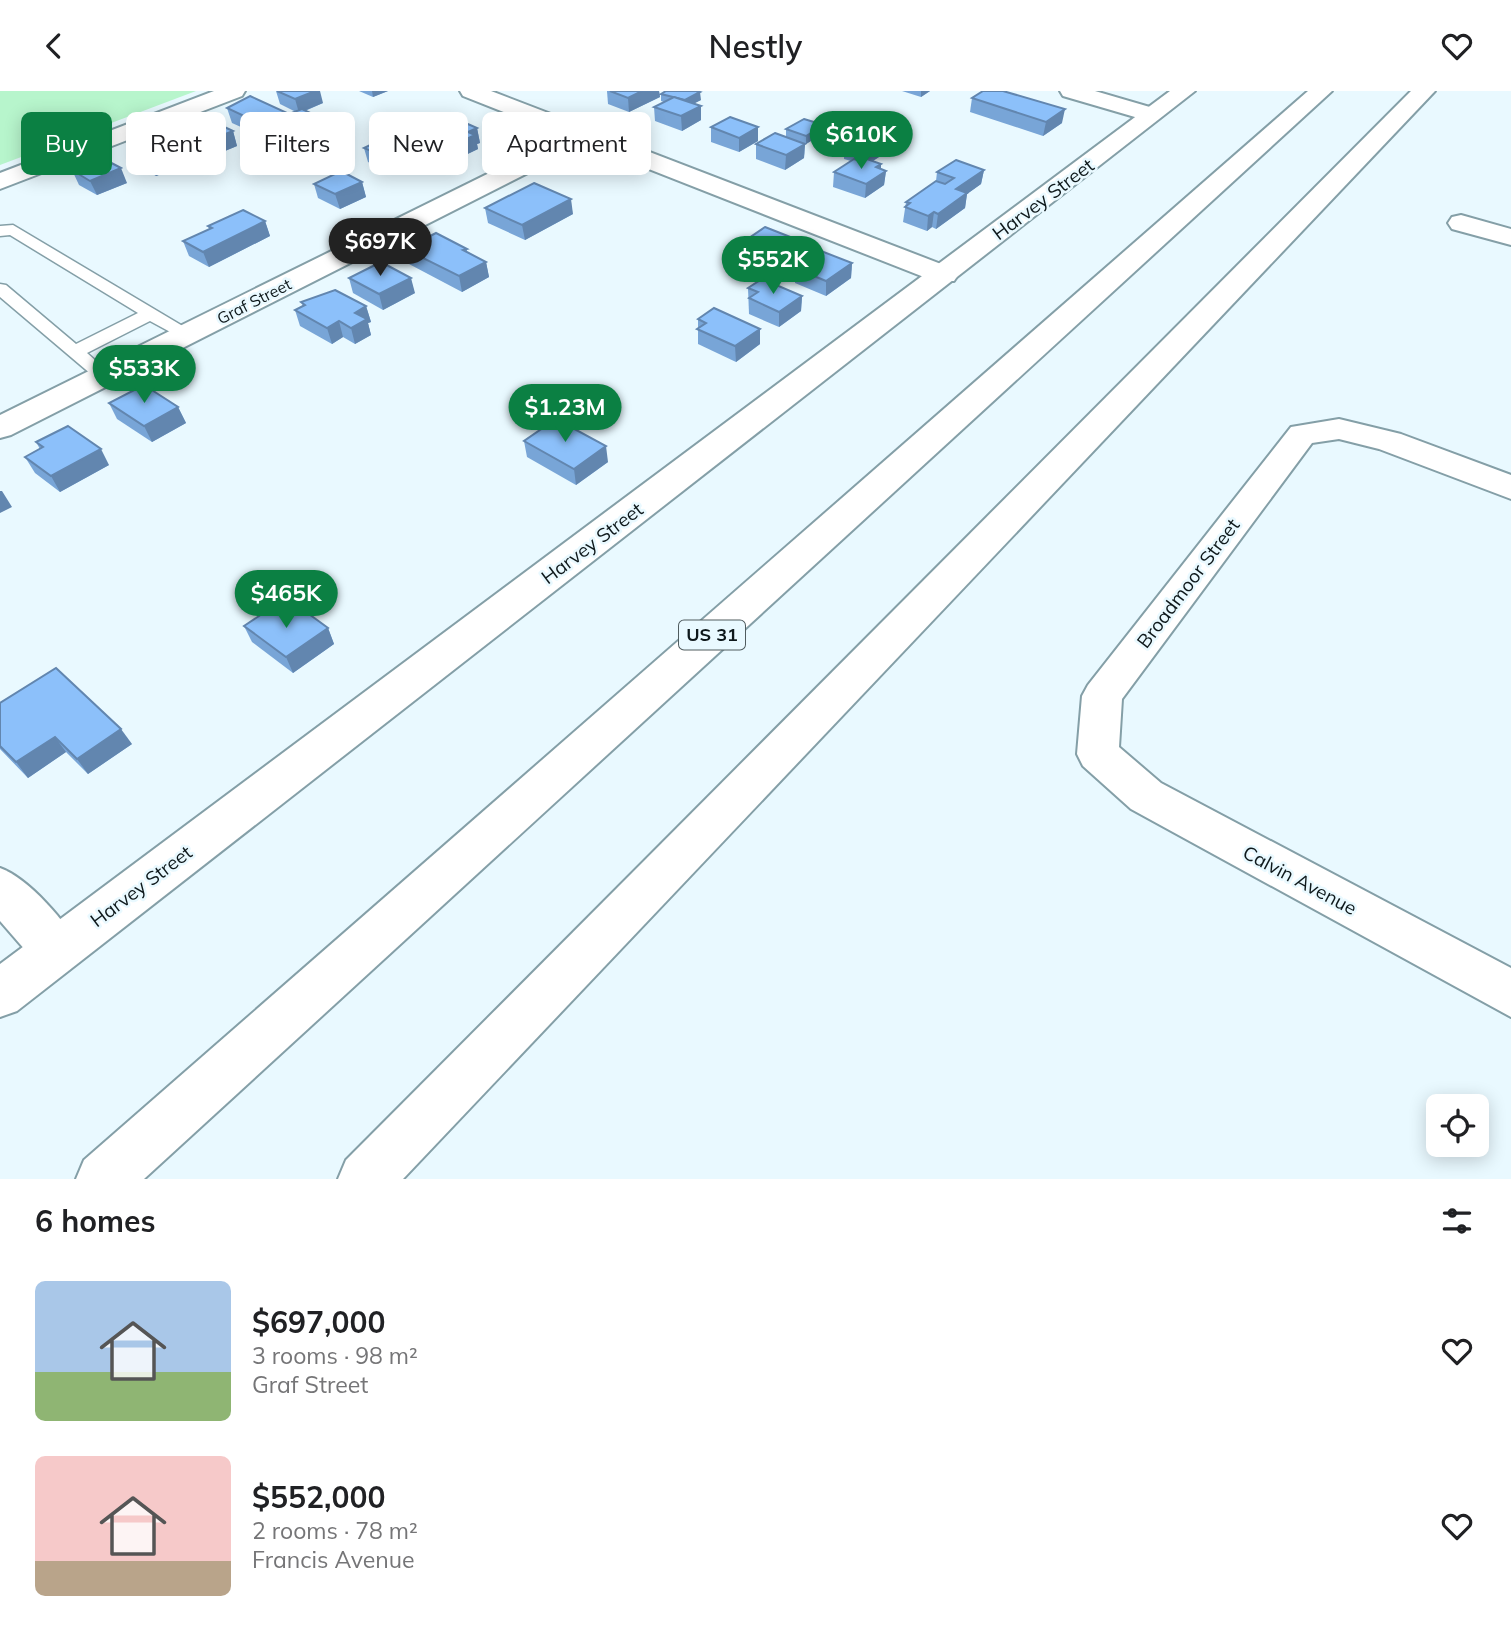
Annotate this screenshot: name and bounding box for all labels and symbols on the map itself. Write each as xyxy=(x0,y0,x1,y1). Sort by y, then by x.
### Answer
pin: $610K xyxy=(812,111,910,171)
street label: Harvey Street xyxy=(987,153,1099,245)
pin: $697K xyxy=(331,219,429,278)
pin: $552K xyxy=(724,237,822,296)
street label: Graf Street xyxy=(213,274,295,328)
pin: $533K xyxy=(95,345,193,405)
pin: $1.23M xyxy=(508,385,622,444)
street label: Harvey Street xyxy=(536,497,648,589)
street label: Broadmoor Street xyxy=(1131,513,1245,653)
pin: $465K xyxy=(237,571,335,630)
road number: US 31 xyxy=(679,621,745,649)
street label: Harvey Street xyxy=(85,840,197,932)
street label: Calvin Avenue xyxy=(1239,840,1361,920)

